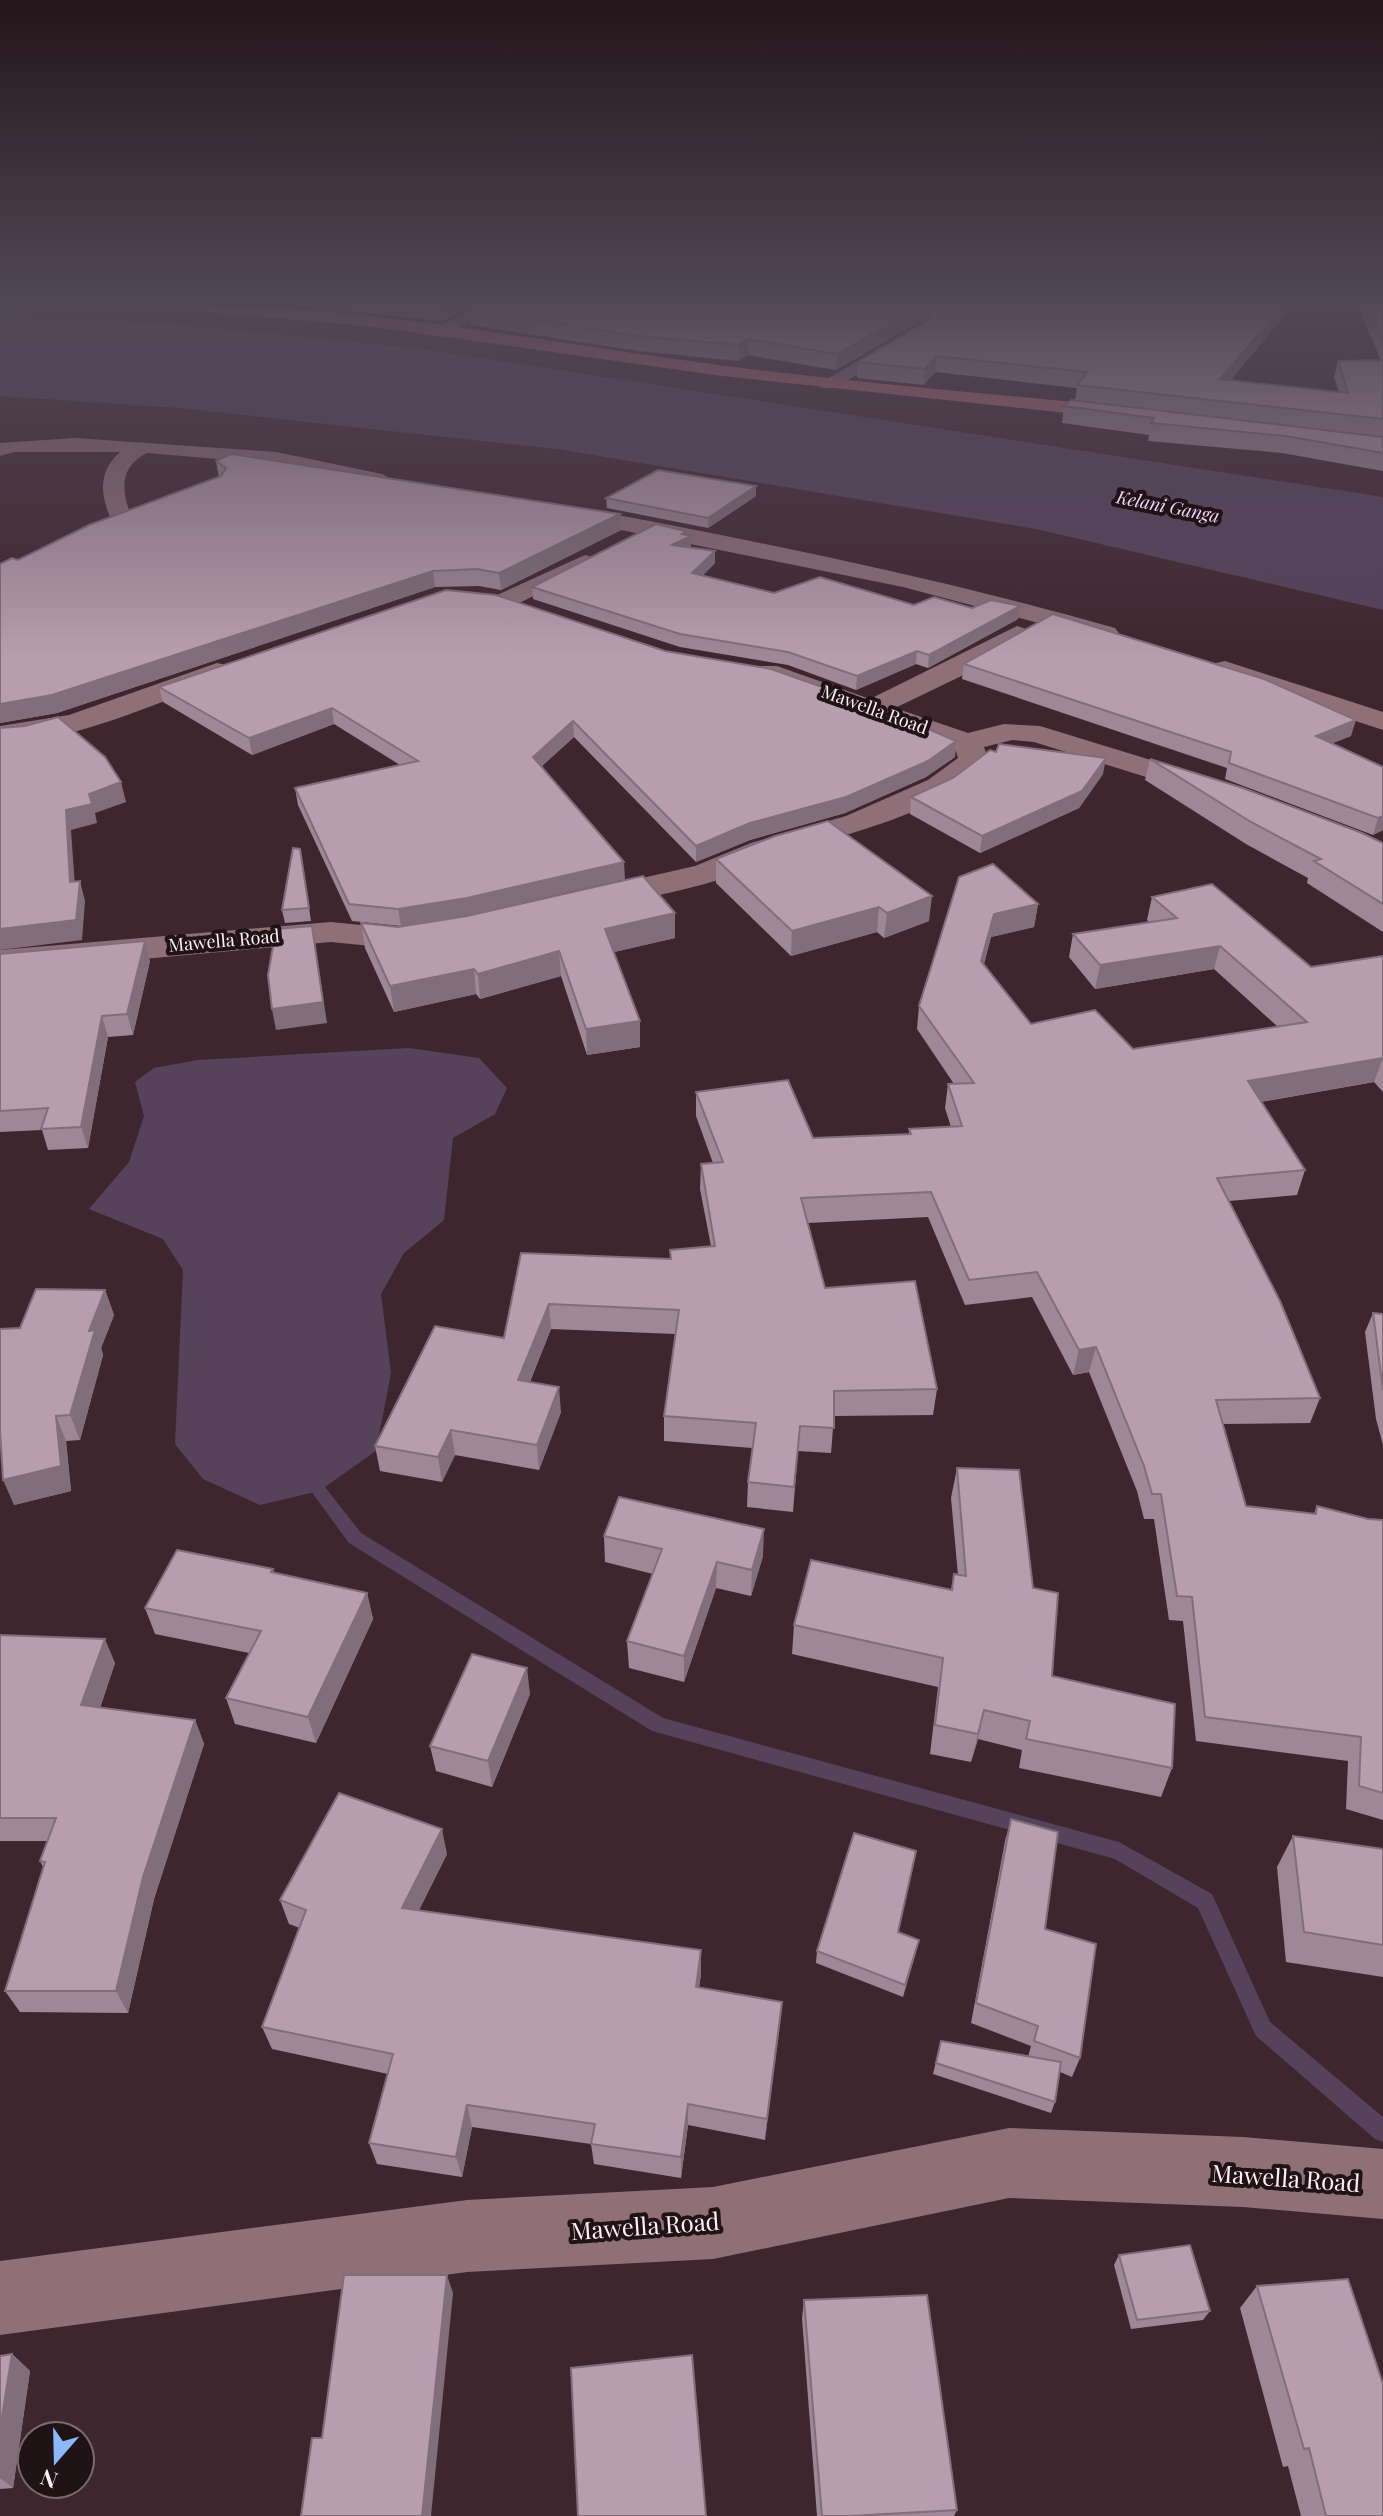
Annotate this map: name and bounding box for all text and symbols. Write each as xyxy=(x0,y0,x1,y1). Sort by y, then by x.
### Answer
water label: Kelani Ganga xyxy=(1113,484,1222,528)
street label: Mawella Road xyxy=(818,679,932,740)
street label: Mawella Road xyxy=(167,923,281,957)
street label: Mawella Road xyxy=(1211,2156,1361,2198)
street label: Mawella Road xyxy=(570,2204,720,2246)
north arrow xyxy=(16,2420,96,2500)
text: N xyxy=(36,2463,61,2497)

